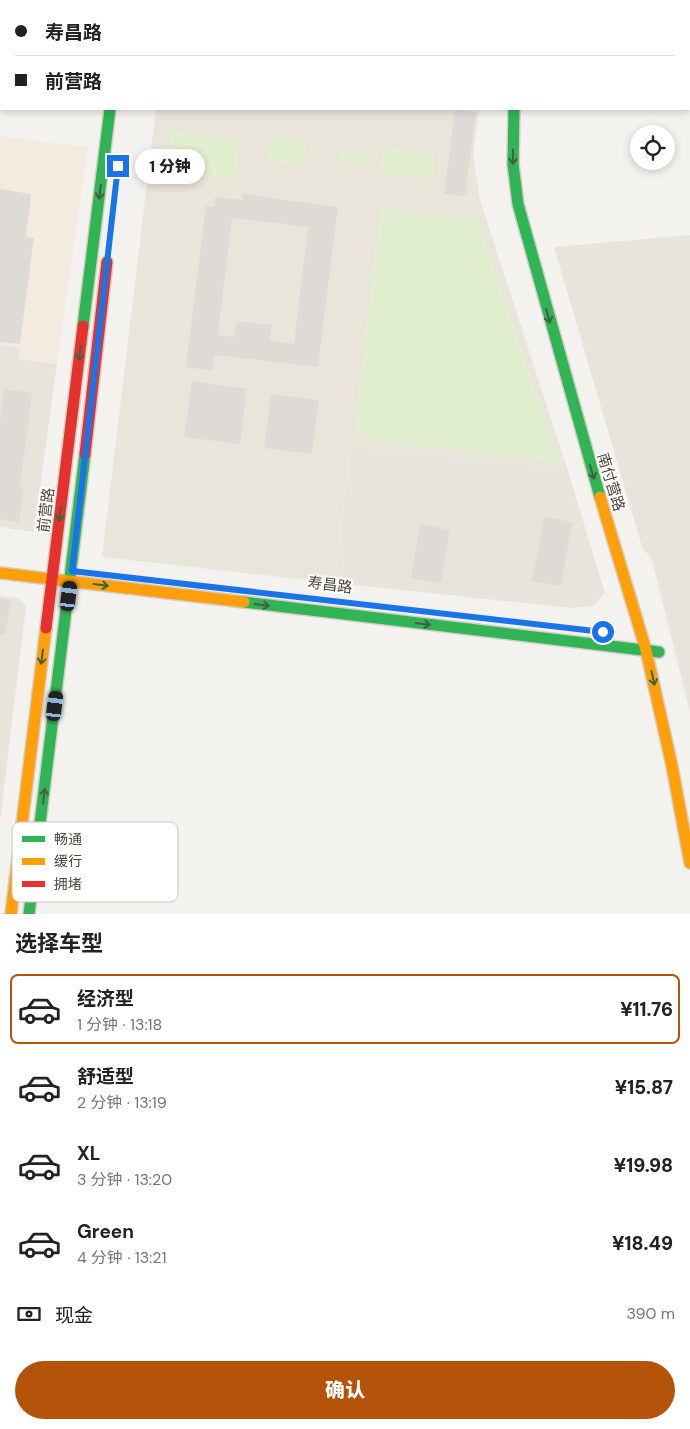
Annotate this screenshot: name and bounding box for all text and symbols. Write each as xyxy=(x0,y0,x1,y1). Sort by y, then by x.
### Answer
text: 寿昌路 xyxy=(45,20,102,45)
text: 前营路 xyxy=(45,69,102,94)
map controls xyxy=(630,125,675,170)
button: locate xyxy=(630,125,675,170)
callout: 1 分钟 xyxy=(136,148,206,184)
one-way arrow xyxy=(508,149,518,165)
route end xyxy=(107,155,129,177)
text: 1 分钟 xyxy=(149,156,191,177)
one-way arrow xyxy=(95,184,105,200)
one-way arrow xyxy=(544,307,554,323)
one-way arrow xyxy=(75,345,85,361)
street label: 南付营路 xyxy=(593,450,629,514)
one-way arrow xyxy=(588,464,598,480)
street label: 前营路 xyxy=(33,486,59,534)
one-way arrow xyxy=(55,506,65,522)
street label: 寿昌路 xyxy=(306,572,354,598)
car xyxy=(59,580,78,612)
one-way arrow xyxy=(92,580,108,590)
one-way arrow xyxy=(254,600,270,610)
one-way arrow xyxy=(415,619,431,629)
route start xyxy=(592,621,614,643)
one-way arrow xyxy=(37,648,47,664)
one-way arrow xyxy=(649,670,658,686)
car xyxy=(45,690,64,722)
one-way arrow xyxy=(39,788,49,804)
legend xyxy=(12,822,178,902)
text: 畅通 xyxy=(54,830,82,848)
text: 缓行 xyxy=(54,852,82,870)
text: 拥堵 xyxy=(54,875,82,893)
text: 选择车型 xyxy=(15,929,103,958)
text: 经济型 xyxy=(77,986,134,1011)
icon: car xyxy=(17,987,62,1032)
text: ¥11.76 xyxy=(620,997,673,1022)
text: 1 分钟 · 13:18 xyxy=(77,1014,162,1035)
text: 舒适型 xyxy=(77,1064,134,1089)
icon: car xyxy=(17,1065,62,1110)
text: ¥15.87 xyxy=(615,1075,673,1100)
text: 2 分钟 · 13:19 xyxy=(77,1092,167,1113)
text: XL xyxy=(77,1141,100,1166)
icon: car xyxy=(17,1143,62,1188)
text: ¥19.98 xyxy=(614,1153,673,1178)
text: 3 分钟 · 13:20 xyxy=(77,1169,172,1190)
text: Green xyxy=(77,1219,134,1244)
icon: car xyxy=(17,1221,62,1266)
text: ¥18.49 xyxy=(612,1231,673,1256)
text: 4 分钟 · 13:21 xyxy=(77,1247,167,1268)
icon: cash xyxy=(15,1300,43,1328)
text: 现金 xyxy=(55,1303,93,1328)
text: 390 m xyxy=(627,1303,675,1324)
button: 确认 xyxy=(15,1361,675,1419)

